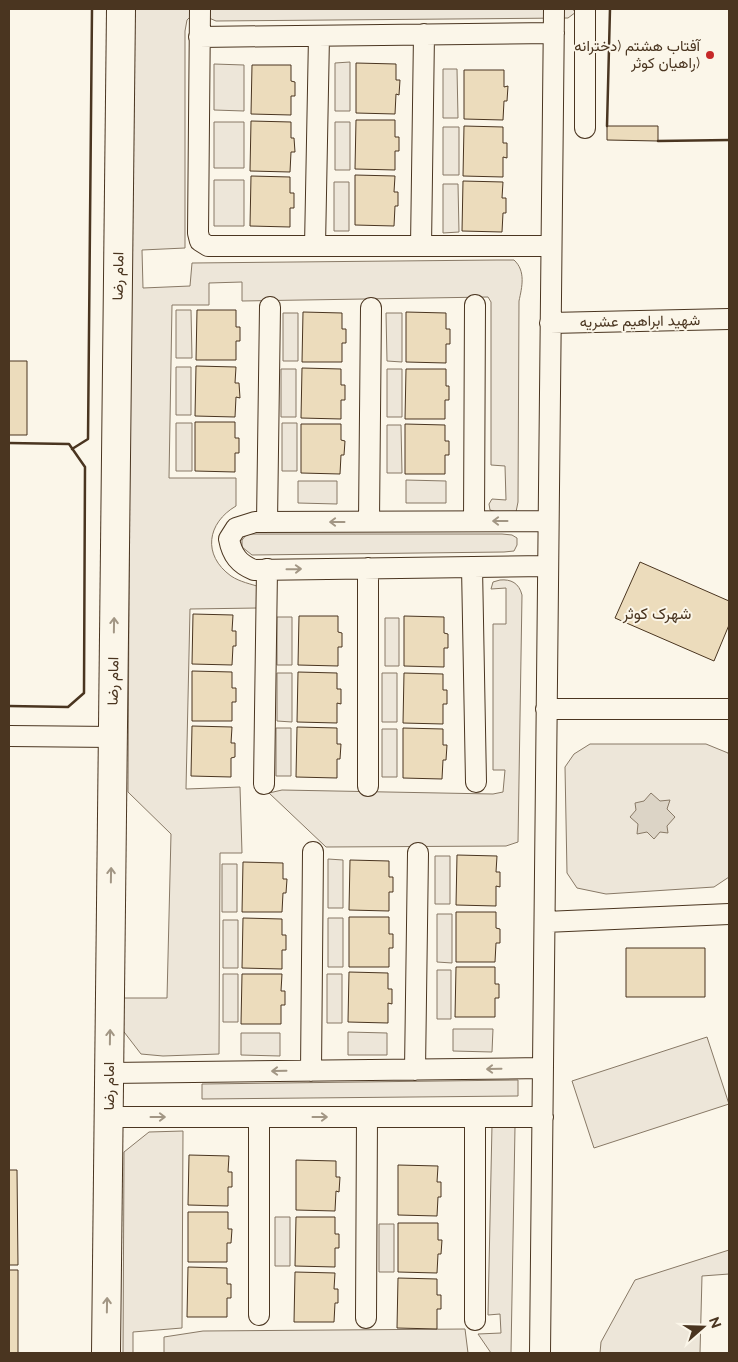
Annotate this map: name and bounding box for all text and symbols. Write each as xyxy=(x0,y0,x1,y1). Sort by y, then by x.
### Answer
place label: آفتاب هشتم (دخترانه راهیان کوثر) xyxy=(574,37,702,72)
marker: آفتاب هشتم (دخترانه راهیان کوثر) xyxy=(704,49,716,61)
street label: امام رضا xyxy=(109,252,128,300)
street label: شهید ابراهیم عشریه xyxy=(580,311,701,332)
one-way arrow xyxy=(492,516,508,526)
one-way arrow xyxy=(329,517,345,526)
one-way arrow xyxy=(286,564,302,574)
district label: شهرک کوثر xyxy=(622,604,691,624)
one-way arrow xyxy=(109,617,119,633)
street label: امام رضا xyxy=(104,657,123,705)
one-way arrow xyxy=(106,867,116,883)
one-way arrow xyxy=(105,1029,114,1045)
street label: امام رضا xyxy=(100,1062,119,1110)
one-way arrow xyxy=(487,1064,503,1074)
one-way arrow xyxy=(272,1066,288,1076)
one-way arrow xyxy=(149,1112,165,1122)
one-way arrow xyxy=(312,1112,328,1122)
one-way arrow xyxy=(102,1297,112,1313)
north arrow xyxy=(678,1302,728,1352)
text: N xyxy=(706,1315,725,1330)

